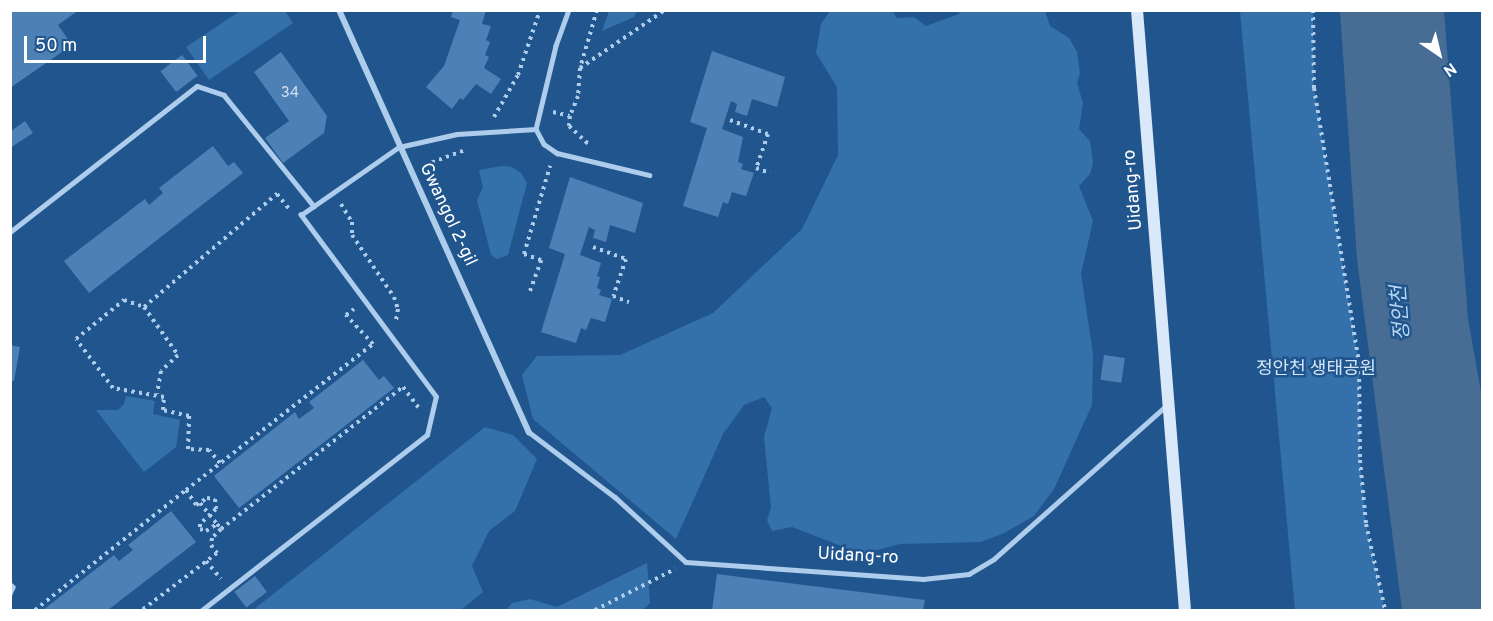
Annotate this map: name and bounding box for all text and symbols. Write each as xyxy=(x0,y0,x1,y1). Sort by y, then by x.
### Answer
scale bar xyxy=(27,24,208,62)
north arrow xyxy=(1409,24,1469,84)
text: 50 m xyxy=(35,35,77,58)
text: N xyxy=(1439,57,1460,80)
house number: 34 xyxy=(281,85,299,103)
street label: Uidang-ro xyxy=(1120,149,1148,231)
street label: Gwangol 2-gil xyxy=(414,160,480,270)
water label: 정안천 xyxy=(1388,285,1416,341)
park label: 정안천 생태공원 xyxy=(1256,359,1376,381)
street label: Uidang-ro xyxy=(817,544,899,570)

